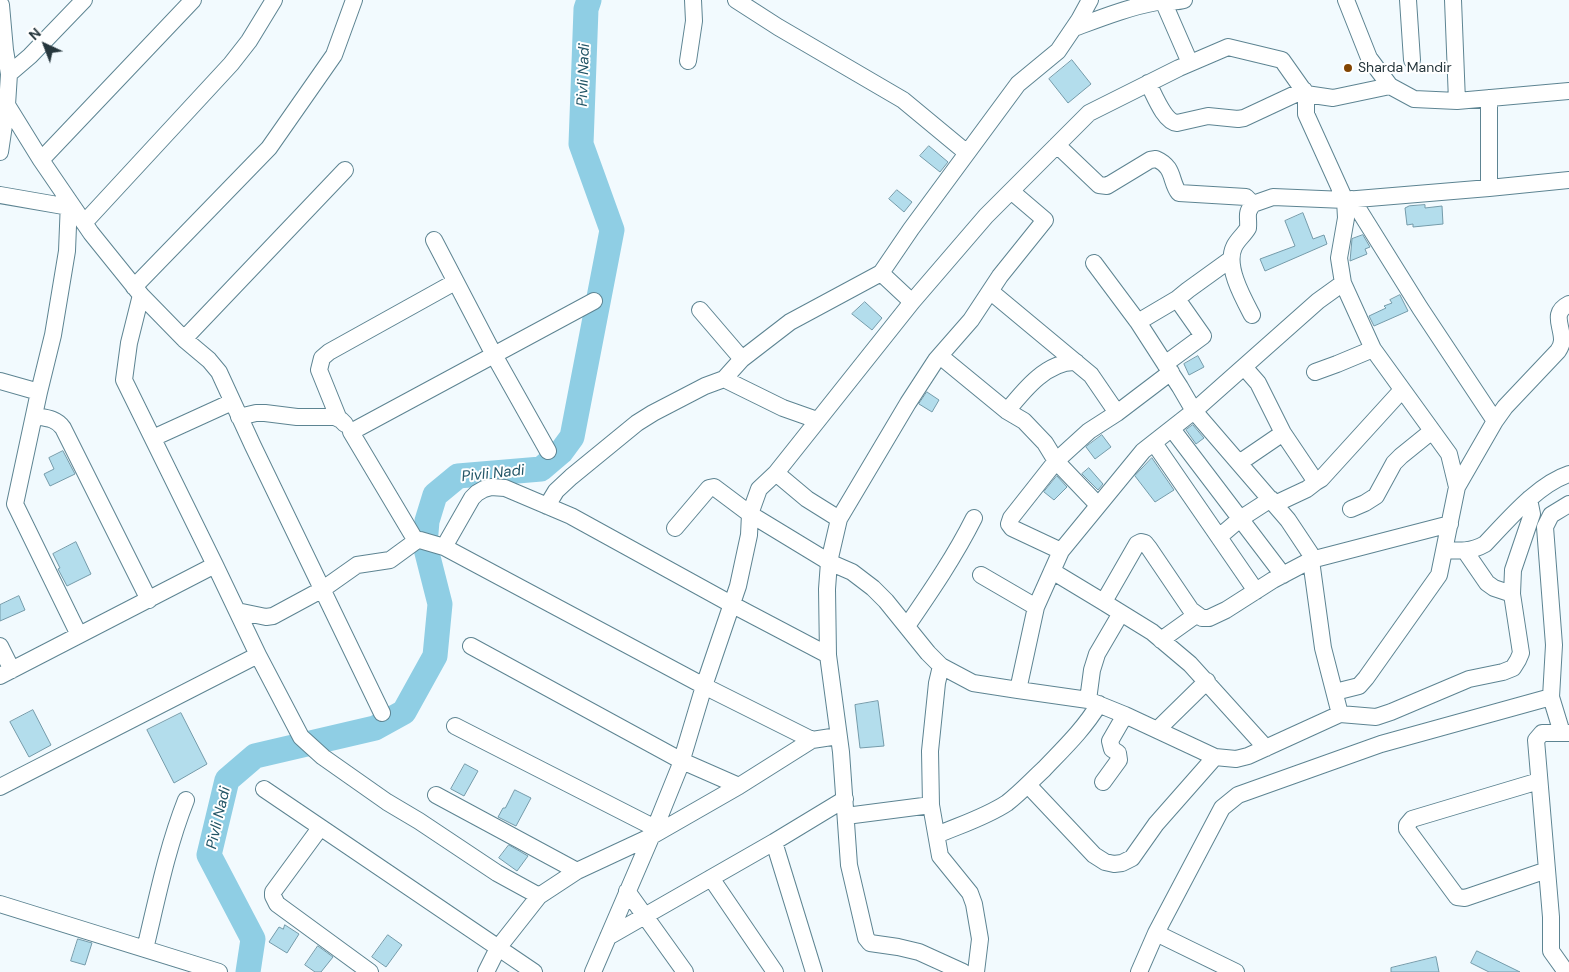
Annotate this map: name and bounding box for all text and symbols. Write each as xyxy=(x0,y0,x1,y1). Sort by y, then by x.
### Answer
north arrow xyxy=(20,20,70,70)
text: N xyxy=(25,24,45,44)
water label: Pivli Nadi xyxy=(574,43,594,107)
place label: Sharda Mandir xyxy=(1358,60,1452,76)
marker: Sharda Mandir xyxy=(1342,62,1354,74)
water label: Pivli Nadi xyxy=(461,462,525,486)
water label: Pivli Nadi xyxy=(203,785,235,851)

